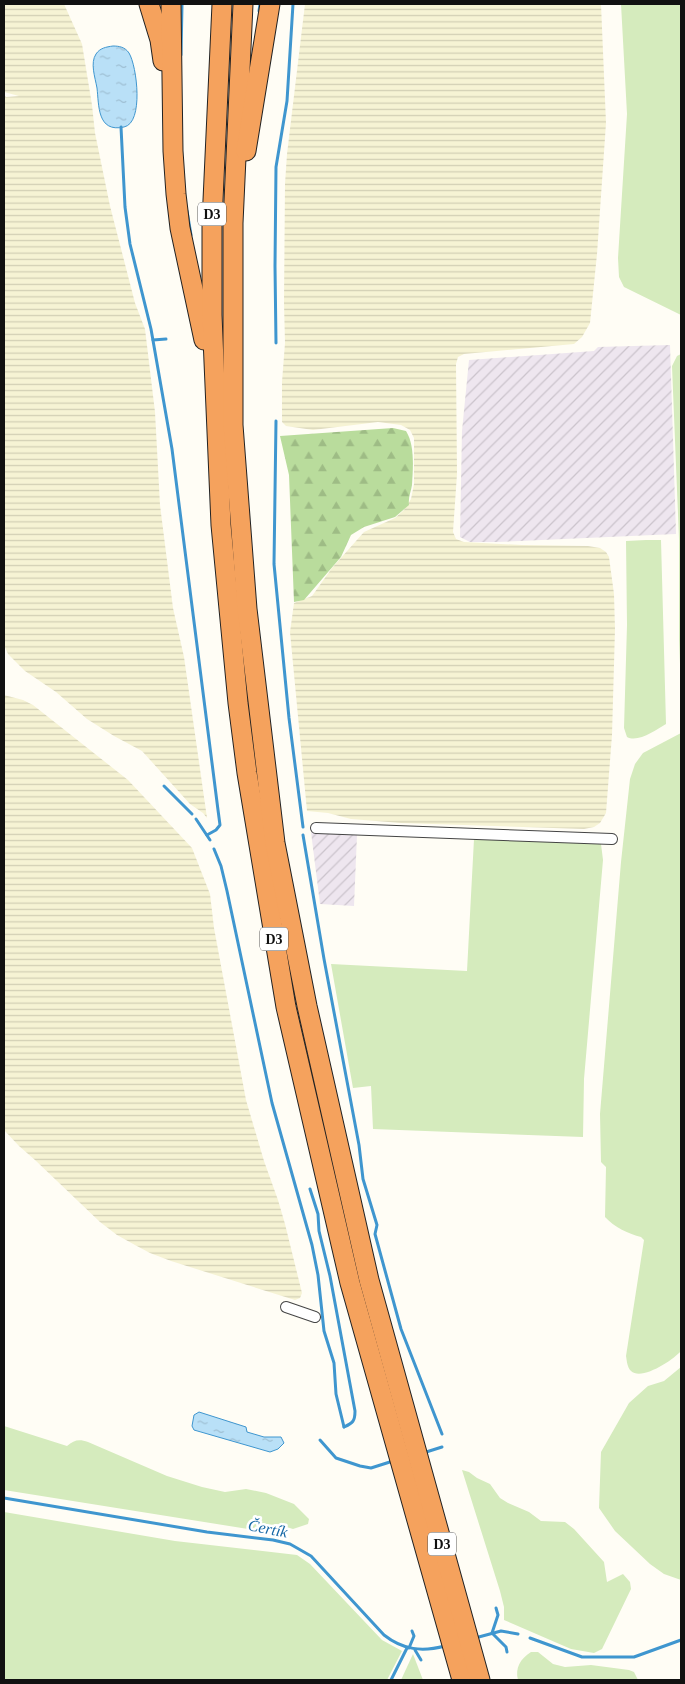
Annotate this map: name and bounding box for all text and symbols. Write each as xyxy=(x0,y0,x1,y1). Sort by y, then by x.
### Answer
road number: D3 xyxy=(198,202,226,225)
road number: D3 xyxy=(260,928,288,951)
water label: Čertík xyxy=(247,1515,290,1541)
road number: D3 xyxy=(428,1532,456,1556)

